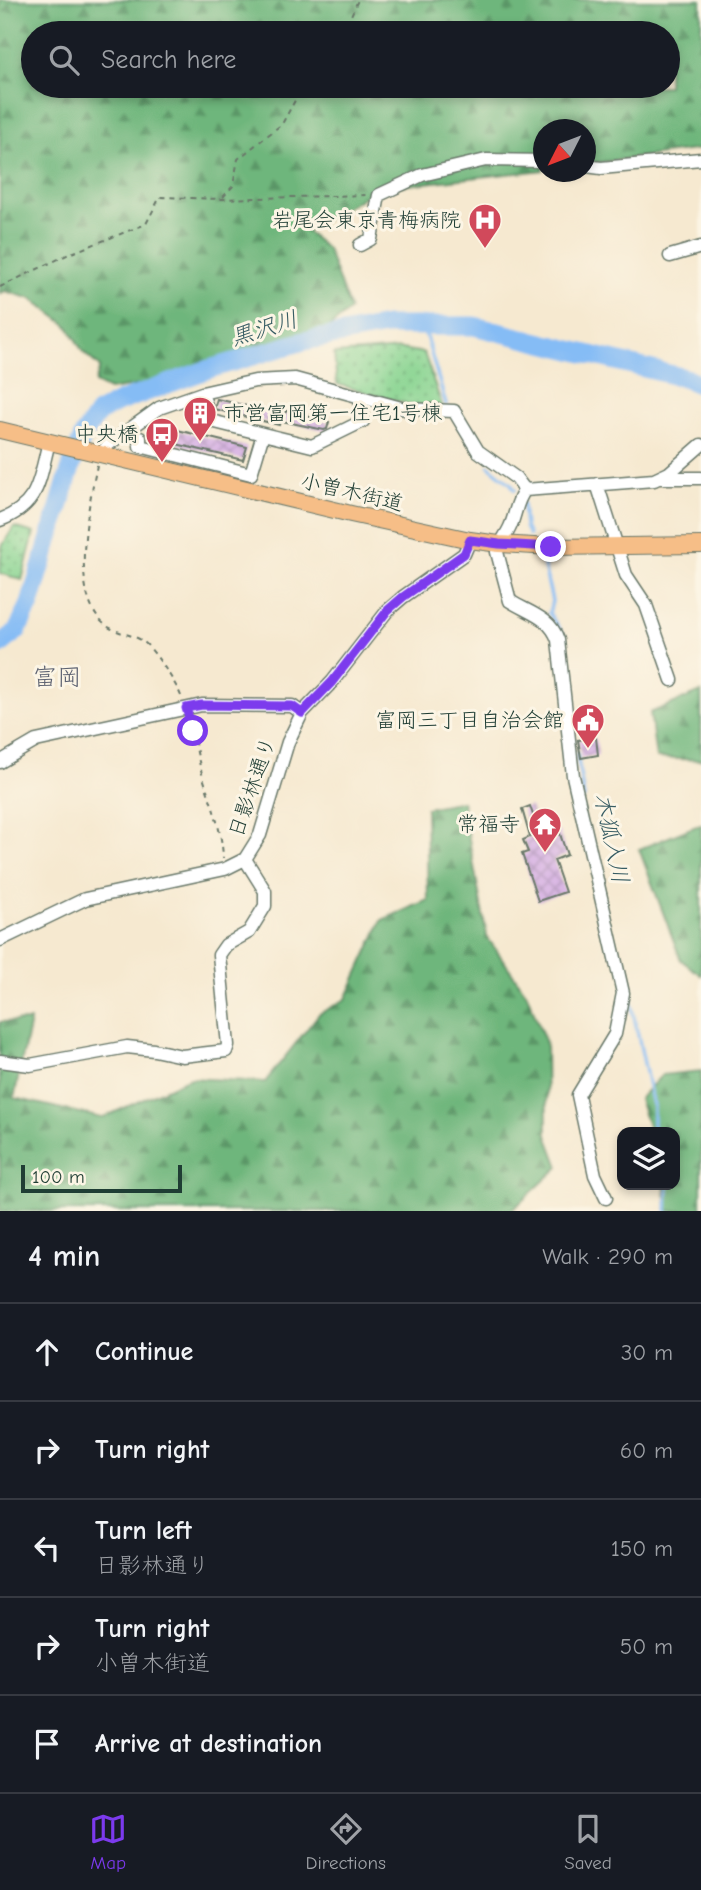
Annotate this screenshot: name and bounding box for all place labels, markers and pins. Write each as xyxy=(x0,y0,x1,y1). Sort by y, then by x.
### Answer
hospital icon: 岩尾会東京青梅病院 xyxy=(466,201,504,250)
place label: 岩尾会東京青梅病院 xyxy=(272,208,461,232)
building icon: 市営富岡第一住宅1号棟 xyxy=(181,394,219,443)
place label: 市営富岡第一住宅1号棟 xyxy=(224,401,442,425)
bus stop icon: 中央橋 xyxy=(143,415,181,464)
place label: 中央橋 xyxy=(75,422,138,446)
public building icon: 富岡三丁目自治会館 xyxy=(569,701,607,750)
place label: 富岡三丁目自治会館 xyxy=(375,708,564,732)
temple icon: 常福寺 xyxy=(526,805,564,854)
place label: 常福寺 xyxy=(457,812,520,836)

